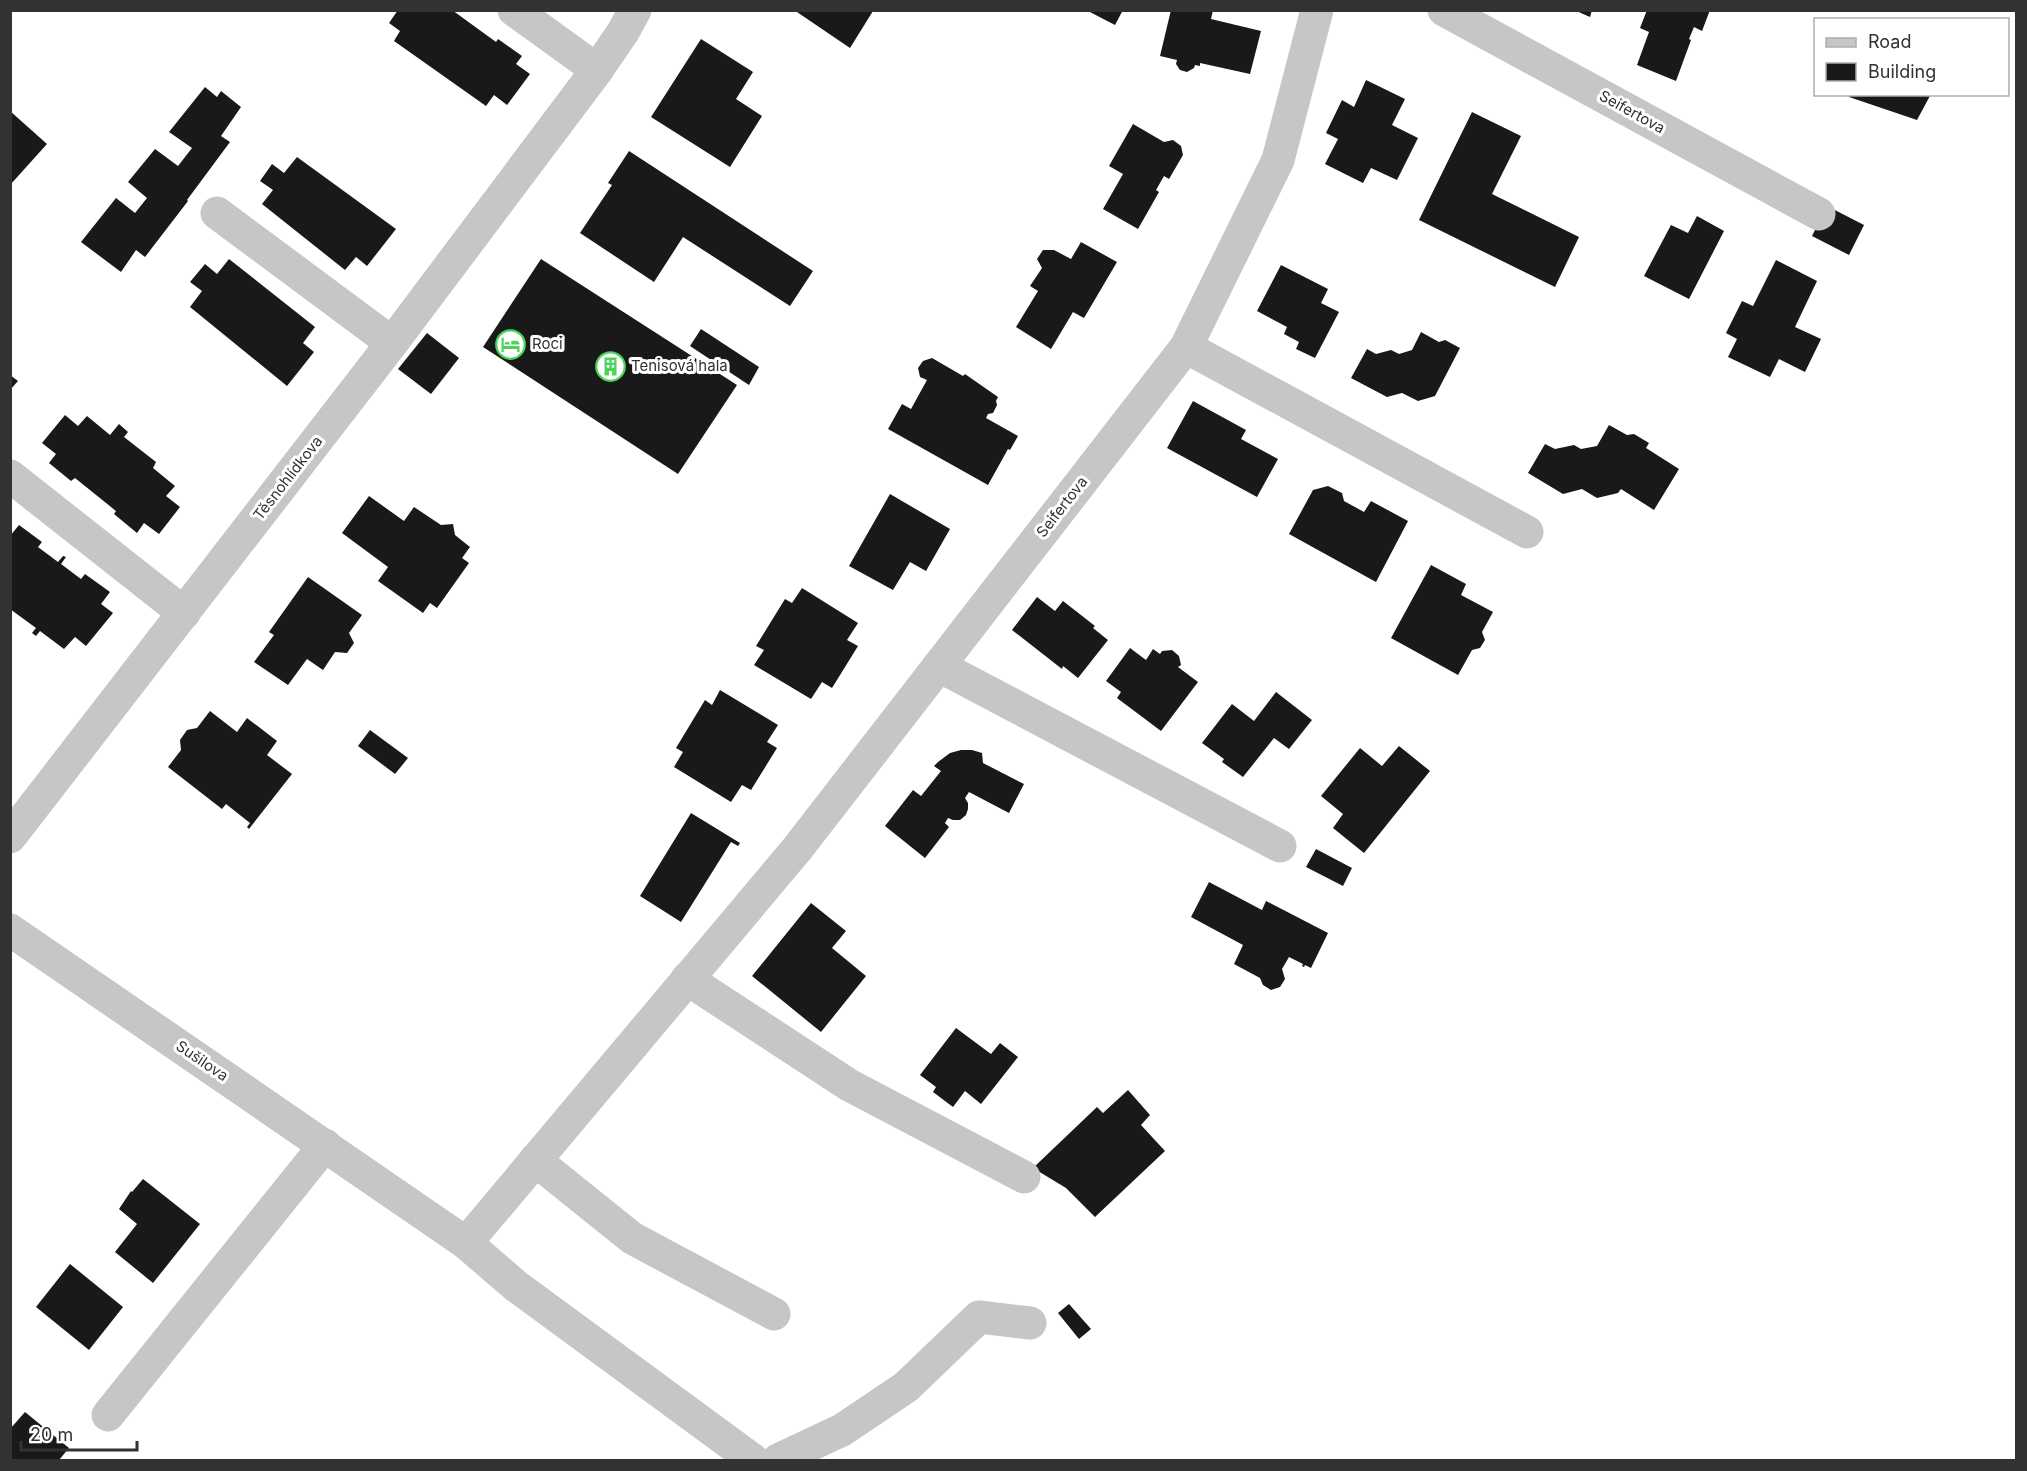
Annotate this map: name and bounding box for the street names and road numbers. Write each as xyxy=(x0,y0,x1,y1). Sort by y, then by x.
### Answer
street label: Seifertova xyxy=(1596,86,1668,137)
street label: Těsnohlídkova xyxy=(249,432,326,524)
street label: Seifertova xyxy=(1032,472,1091,541)
street label: Sušilova xyxy=(172,1036,232,1085)

